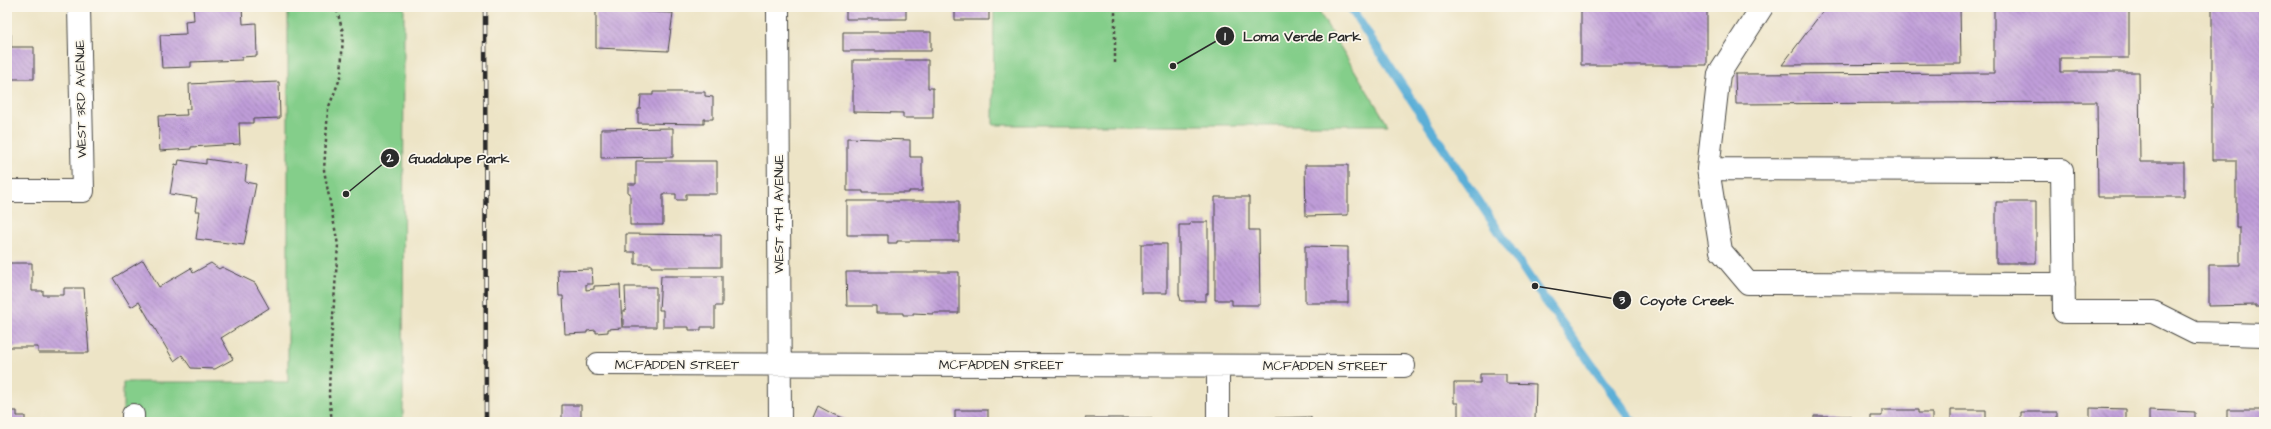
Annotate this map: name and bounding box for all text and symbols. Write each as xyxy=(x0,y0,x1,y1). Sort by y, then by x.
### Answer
callout: Loma Verde Park xyxy=(1215,23,1369,49)
text: Loma Verde Park xyxy=(1243,27,1361,47)
text: 1 xyxy=(1224,28,1226,45)
street label: WEST 3RD AVENUE xyxy=(71,39,91,158)
callout: Guadalupe Park xyxy=(380,145,517,171)
text: Guadalupe Park xyxy=(409,149,510,169)
text: 2 xyxy=(386,150,394,167)
street label: WEST 4TH AVENUE xyxy=(770,154,788,273)
callout: Coyote Creek xyxy=(1612,287,1742,313)
text: Coyote Creek xyxy=(1640,291,1734,311)
text: 3 xyxy=(1618,292,1626,309)
street label: MCFADDEN STREET xyxy=(615,356,740,374)
street label: MCFADDEN STREET xyxy=(939,356,1064,374)
street label: MCFADDEN STREET xyxy=(1263,357,1388,375)

